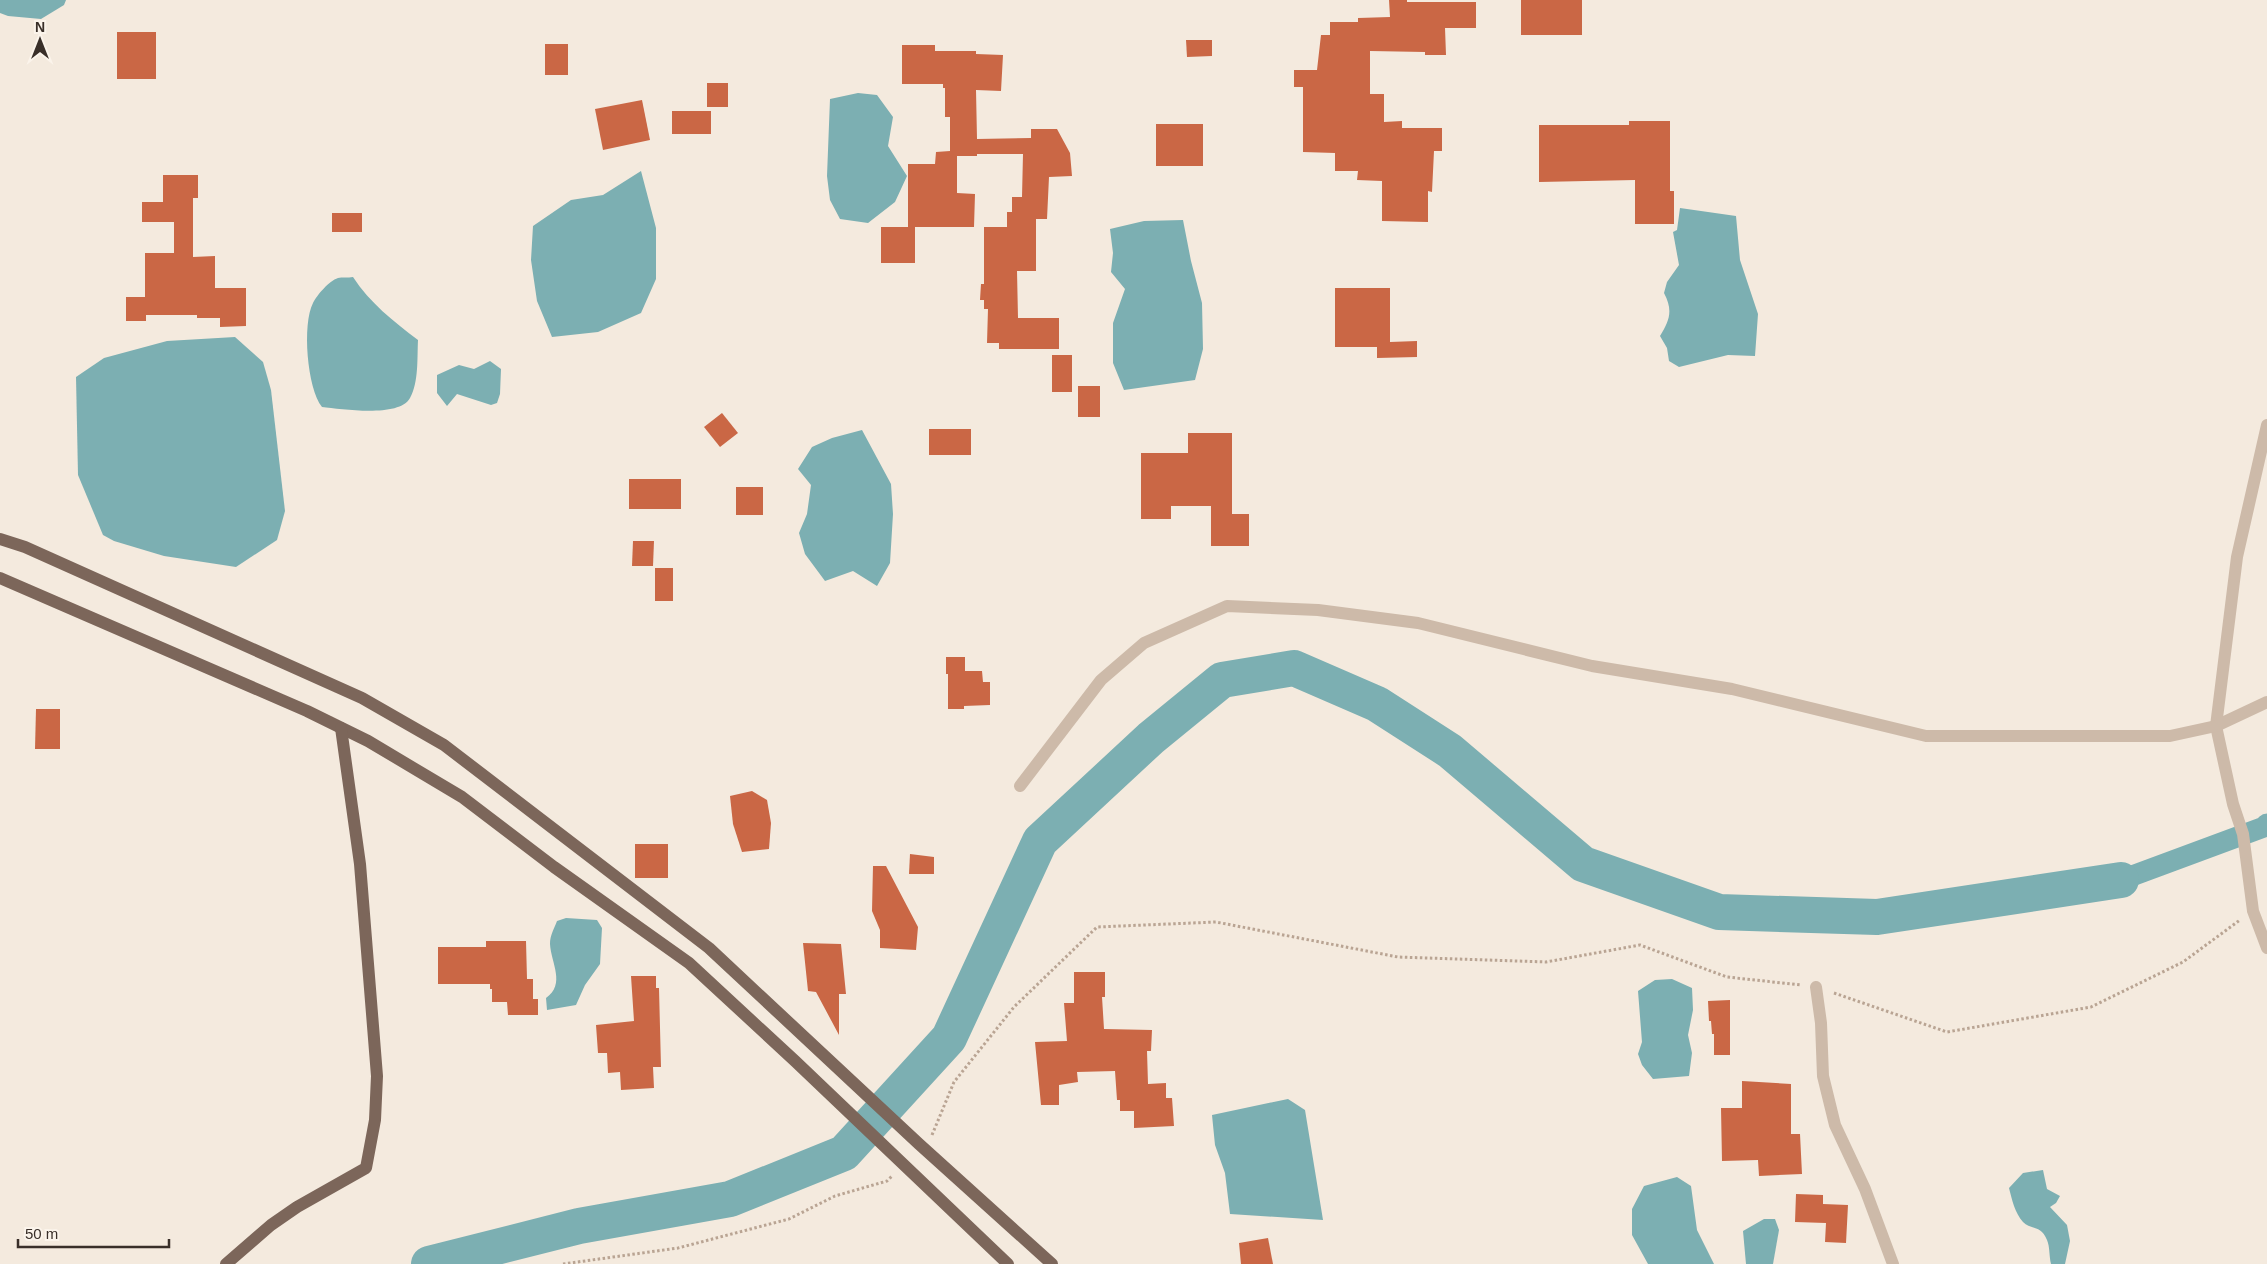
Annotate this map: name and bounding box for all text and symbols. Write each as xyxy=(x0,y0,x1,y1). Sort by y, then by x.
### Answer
north arrow xyxy=(15,15,65,65)
text: N xyxy=(35,19,45,35)
scale bar xyxy=(18,1216,169,1248)
text: 50 m xyxy=(25,1225,58,1242)

